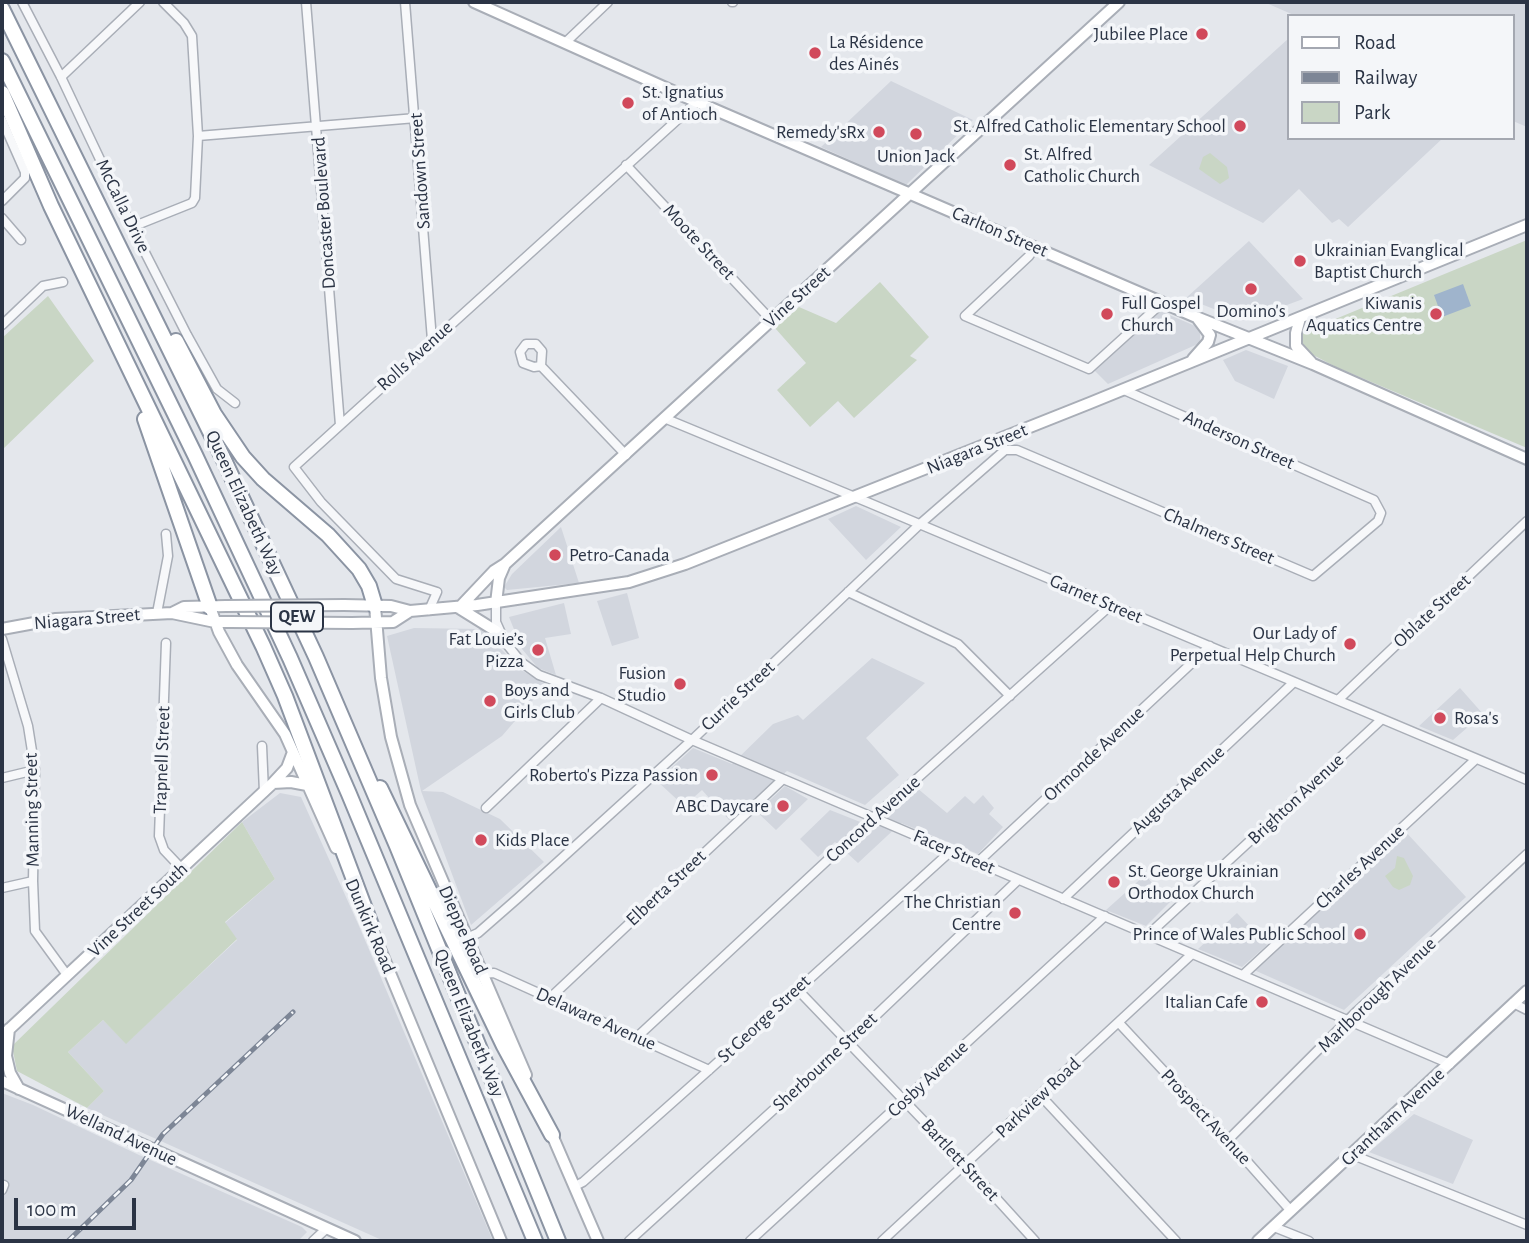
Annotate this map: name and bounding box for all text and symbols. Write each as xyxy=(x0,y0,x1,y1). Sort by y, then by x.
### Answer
legend xyxy=(1288,14,1515,140)
place label: Jubilee Place xyxy=(1093,23,1188,45)
marker: Jubilee Place xyxy=(1194,26,1210,42)
place label: La Résidence des Ainés xyxy=(829,31,924,75)
text: Road xyxy=(1354,32,1396,53)
marker: La Résidence des Ainés xyxy=(807,45,823,61)
text: Railway xyxy=(1354,67,1417,88)
place label: St. Ignatius of Antioch xyxy=(642,81,724,125)
marker: St. Ignatius of Antioch xyxy=(620,95,636,111)
text: Park xyxy=(1354,102,1390,123)
street label: Sandown Street xyxy=(405,112,435,230)
place label: St. Alfred Catholic Elementary School xyxy=(953,115,1226,137)
marker: St. Alfred Catholic Elementary School xyxy=(1232,118,1248,134)
place label: Remedy'sRx xyxy=(776,121,865,143)
marker: Remedy'sRx xyxy=(871,124,887,140)
marker: Union Jack xyxy=(908,126,924,142)
street label: Doncaster Boulevard xyxy=(307,136,341,290)
place label: St. Alfred Catholic Church xyxy=(1024,143,1140,187)
place label: Union Jack xyxy=(877,145,955,167)
street label: McCalla Drive xyxy=(91,155,155,257)
marker: St. Alfred Catholic Church xyxy=(1002,157,1018,173)
street label: Moote Street xyxy=(658,199,740,285)
street label: Carlton Street xyxy=(949,202,1051,262)
place label: Ukrainian Evanglical Baptist Church xyxy=(1314,239,1464,283)
marker: Ukrainian Evanglical Baptist Church xyxy=(1292,253,1308,269)
street label: Vine Street xyxy=(759,261,835,333)
marker: Domino's xyxy=(1243,281,1259,297)
place label: Full Gospel Church xyxy=(1121,292,1201,336)
place label: Kiwanis Aquatics Centre xyxy=(1306,292,1422,336)
place label: Domino's xyxy=(1216,300,1286,322)
marker: Full Gospel Church xyxy=(1099,306,1115,322)
marker: Kiwanis Aquatics Centre xyxy=(1428,306,1444,322)
street label: Rolls Avenue xyxy=(372,316,458,396)
street label: Anderson Street xyxy=(1180,405,1298,475)
street label: Niagara Street xyxy=(923,418,1031,480)
street label: Queen Elizabeth Way xyxy=(200,427,288,579)
street label: Chalmers Street xyxy=(1160,502,1278,570)
place label: Petro-Canada xyxy=(569,544,670,566)
marker: Petro-Canada xyxy=(547,547,563,563)
street label: Garnet Street xyxy=(1046,569,1146,629)
street label: Oblate Street xyxy=(1388,569,1476,653)
road number: QEW xyxy=(271,602,323,632)
street label: Niagara Street xyxy=(33,603,141,635)
place label: Our Lady of Perpetual Help Church xyxy=(1170,622,1336,666)
place label: Fat Louie’s Pizza xyxy=(449,628,524,672)
marker: Our Lady of Perpetual Help Church xyxy=(1342,636,1358,652)
marker: Fat Louie’s Pizza xyxy=(530,642,546,658)
street label: Currie Street xyxy=(696,656,780,736)
place label: Fusion Studio xyxy=(618,662,666,706)
marker: Fusion Studio xyxy=(672,676,688,692)
place label: Boys and Girls Club xyxy=(504,679,575,723)
marker: Boys and Girls Club xyxy=(482,693,498,709)
street label: Ormonde Avenue xyxy=(1039,702,1149,806)
street label: Trapnell Street xyxy=(149,706,175,814)
place label: Rosa's xyxy=(1454,707,1499,729)
marker: Rosa's xyxy=(1432,710,1448,726)
street label: Augusta Avenue xyxy=(1126,741,1230,839)
street label: Brighton Avenue xyxy=(1243,749,1349,849)
street label: Manning Street xyxy=(20,753,44,867)
place label: Roberto's Pizza Passion xyxy=(529,764,698,786)
marker: Roberto's Pizza Passion xyxy=(704,767,720,783)
street label: Concord Avenue xyxy=(821,771,925,867)
place label: ABC Daycare xyxy=(676,795,769,817)
marker: ABC Daycare xyxy=(775,798,791,814)
street label: Charles Avenue xyxy=(1311,820,1409,914)
street label: Facer Street xyxy=(910,825,998,879)
place label: Kids Place xyxy=(495,829,569,851)
marker: Kids Place xyxy=(473,832,489,848)
street label: Elberta Street xyxy=(621,845,711,931)
street label: Vine Street South xyxy=(83,858,193,962)
place label: St. George Ukrainian Orthodox Church xyxy=(1128,860,1279,904)
marker: St. George Ukrainian Orthodox Church xyxy=(1106,874,1122,890)
street label: Dunkirk Road xyxy=(340,875,400,977)
street label: Dieppe Road xyxy=(433,882,493,978)
place label: The Christian Centre xyxy=(904,891,1001,935)
marker: The Christian Centre xyxy=(1007,905,1023,921)
place label: Prince of Wales Public School xyxy=(1133,923,1346,945)
marker: Prince of Wales Public School xyxy=(1352,926,1368,942)
street label: Marlborough Avenue xyxy=(1313,933,1441,1057)
street label: Queen Elizabeth Way xyxy=(429,946,509,1100)
street label: St George Street xyxy=(713,970,815,1068)
street label: Delaware Avenue xyxy=(533,982,659,1056)
place label: Italian Cafe xyxy=(1165,991,1248,1013)
marker: Italian Cafe xyxy=(1254,994,1270,1010)
street label: Sherbourne Street xyxy=(768,1008,882,1116)
street label: Cosby Avenue xyxy=(883,1036,973,1122)
street label: Parkview Road xyxy=(991,1053,1085,1143)
street label: Grantham Avenue xyxy=(1336,1063,1450,1171)
street label: Prospect Avenue xyxy=(1156,1064,1256,1170)
street label: Welland Avenue xyxy=(61,1099,181,1171)
street label: Bartlett Street xyxy=(916,1114,1004,1206)
scale bar xyxy=(18,1184,140,1228)
text: 100 m xyxy=(27,1199,77,1220)

